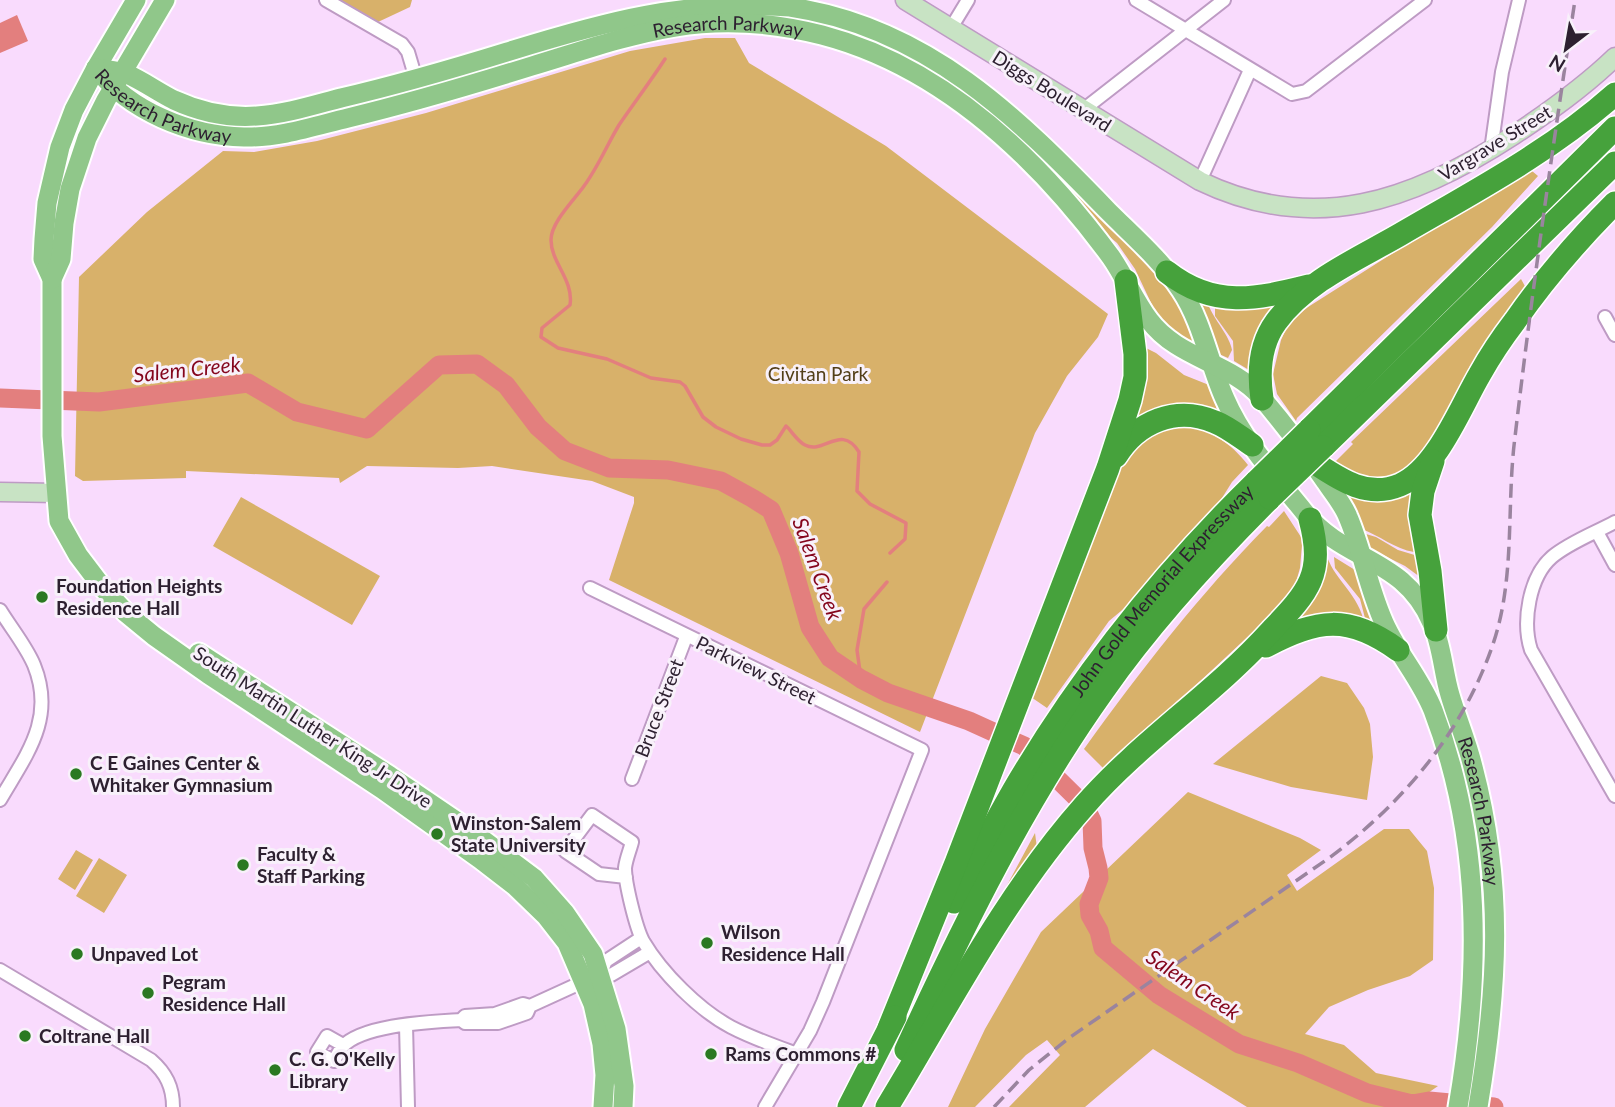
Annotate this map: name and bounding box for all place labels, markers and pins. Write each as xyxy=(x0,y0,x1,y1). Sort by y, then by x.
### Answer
place label: Foundation Heights Residence Hall xyxy=(56,574,222,619)
marker: Foundation Heights Residence Hall xyxy=(34,589,50,605)
place label: C E Gaines Center & Whitaker Gymnasium xyxy=(90,751,273,796)
marker: C E Gaines Center & Whitaker Gymnasium xyxy=(68,766,84,782)
place label: Winston-Salem State University xyxy=(451,811,587,856)
marker: Winston-Salem State University xyxy=(429,826,445,842)
place label: Faculty & Staff Parking xyxy=(257,842,365,887)
marker: Faculty & Staff Parking xyxy=(235,857,251,873)
place label: Wilson Residence Hall xyxy=(721,920,845,965)
marker: Wilson Residence Hall xyxy=(699,935,715,951)
place label: Unpaved Lot xyxy=(91,942,198,965)
marker: Unpaved Lot xyxy=(69,946,85,962)
place label: Pegram Residence Hall xyxy=(162,970,286,1015)
marker: Pegram Residence Hall xyxy=(140,985,156,1001)
place label: Coltrane Hall xyxy=(39,1024,150,1047)
marker: Coltrane Hall xyxy=(17,1028,33,1044)
place label: Rams Commons # xyxy=(725,1042,876,1065)
marker: Rams Commons # xyxy=(703,1046,719,1062)
place label: C. G. O'Kelly Library xyxy=(289,1047,396,1092)
marker: C. G. O'Kelly Library xyxy=(267,1062,283,1078)

